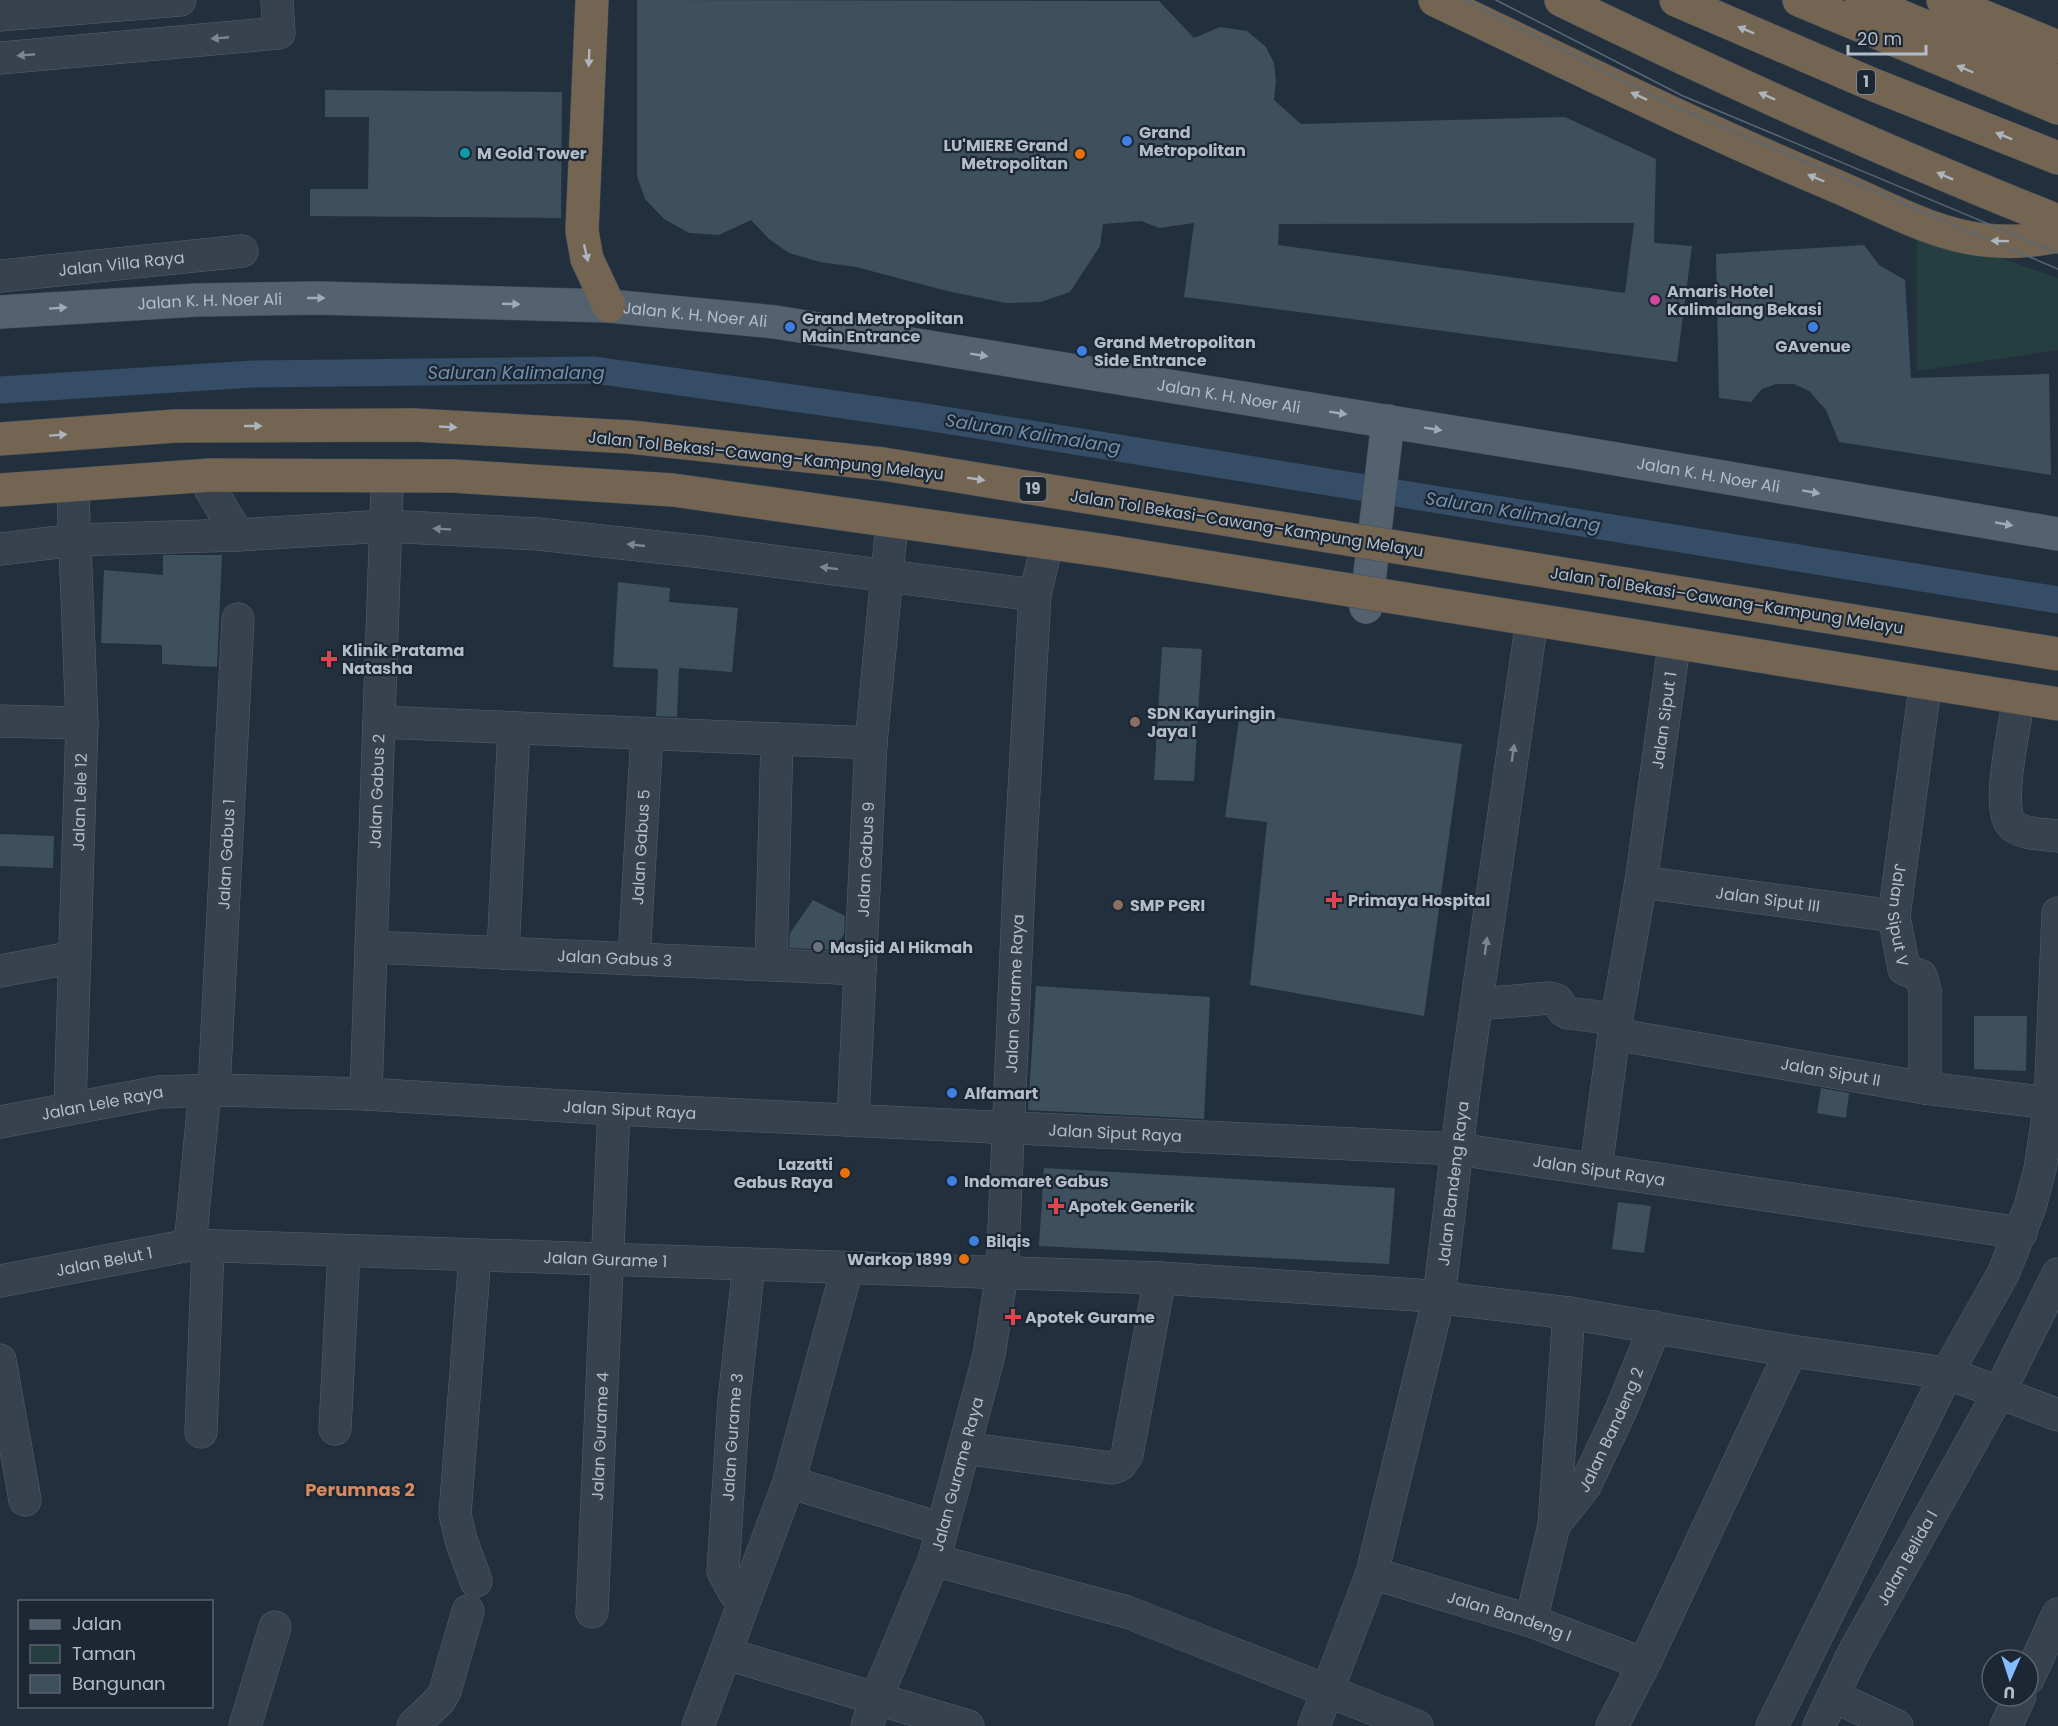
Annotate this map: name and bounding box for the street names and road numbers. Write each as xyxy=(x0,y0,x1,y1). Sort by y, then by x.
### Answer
road number: 1 xyxy=(1857,70,1875,94)
street label: Jalan Villa Raya xyxy=(57,246,186,282)
street label: Jalan K. H. Noer Ali xyxy=(137,288,282,316)
street label: Jalan K. H. Noer Ali xyxy=(622,296,768,333)
street label: Jalan K. H. Noer Ali xyxy=(1155,373,1302,419)
street label: Jalan Tol Bekasi–Cawang–Kampung Melayu xyxy=(587,425,945,486)
street label: Jalan K. H. Noer Ali xyxy=(1635,452,1782,499)
road number: 19 xyxy=(1020,477,1046,501)
street label: Jalan Tol Bekasi–Cawang–Kampung Melayu xyxy=(1069,484,1425,563)
street label: Jalan Tol Bekasi–Cawang–Kampung Melayu xyxy=(1549,561,1905,640)
street label: Jalan Siput 1 xyxy=(1646,670,1682,770)
street label: Jalan Gabus 2 xyxy=(364,733,390,849)
street label: Jalan Lele 12 xyxy=(67,753,93,851)
street label: Jalan Gabus 5 xyxy=(626,789,656,906)
street label: Jalan Gabus 1 xyxy=(212,798,241,910)
street label: Jalan Gabus 9 xyxy=(852,801,880,918)
street label: Jalan Siput V xyxy=(1881,862,1914,968)
street label: Jalan Siput III xyxy=(1714,881,1821,918)
street label: Jalan Gurame Raya xyxy=(1000,914,1030,1074)
street label: Jalan Gabus 3 xyxy=(557,944,673,973)
street label: Jalan Siput II xyxy=(1779,1052,1882,1092)
street label: Jalan Lele Raya xyxy=(39,1080,165,1126)
street label: Jalan Siput Raya xyxy=(562,1095,697,1125)
street label: Jalan Bandeng Raya xyxy=(1432,1100,1475,1267)
street label: Jalan Siput Raya xyxy=(1048,1119,1182,1148)
street label: Jalan Siput Raya xyxy=(1531,1149,1667,1192)
street label: Jalan Belut 1 xyxy=(54,1241,154,1282)
street label: Jalan Gurame 1 xyxy=(543,1246,668,1273)
street label: Jalan Bandeng 2 xyxy=(1573,1364,1649,1498)
street label: Jalan Gurame 4 xyxy=(586,1371,614,1501)
street label: Jalan Gurame 3 xyxy=(717,1372,749,1502)
street label: Jalan Gurame Raya xyxy=(926,1394,989,1554)
street label: Jalan Belida I xyxy=(1871,1506,1943,1610)
street label: Jalan Bandeng I xyxy=(1444,1585,1575,1647)

